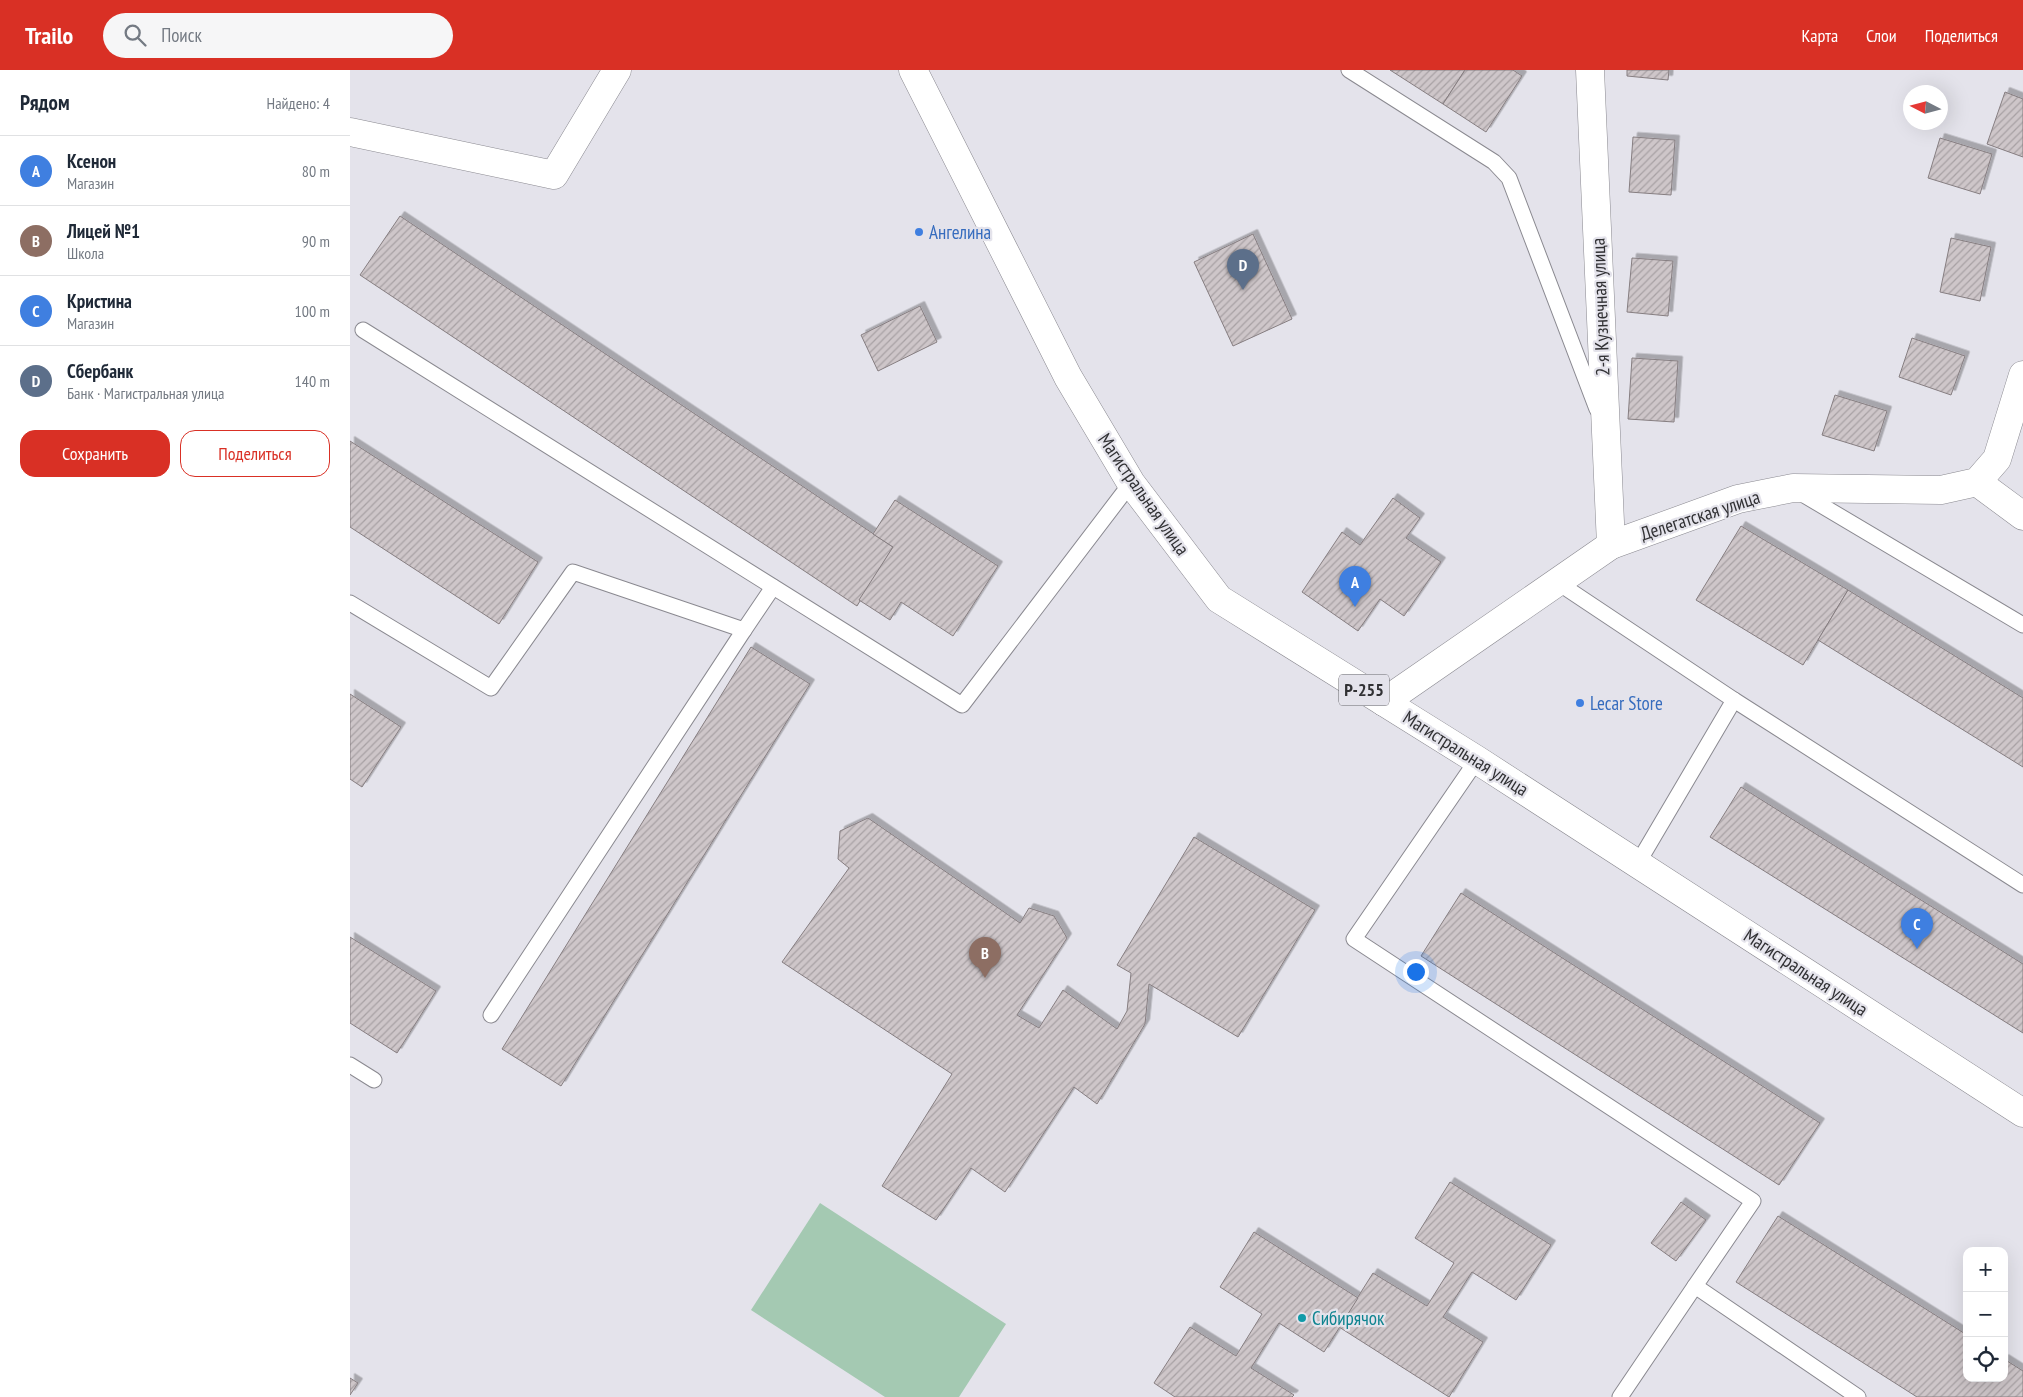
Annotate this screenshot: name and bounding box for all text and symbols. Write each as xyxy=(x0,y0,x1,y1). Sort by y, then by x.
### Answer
search box xyxy=(103,13,453,58)
text: Trailo xyxy=(25,20,73,51)
icon: search xyxy=(121,21,149,49)
text: Поиск xyxy=(161,23,202,47)
text: Карта xyxy=(1801,24,1838,47)
text: Слои xyxy=(1866,24,1897,47)
text: Поделиться xyxy=(1925,24,1998,47)
north arrow xyxy=(1903,85,1948,130)
text: Рядом xyxy=(20,89,70,116)
text: Найдено: 4 xyxy=(267,93,330,113)
text: Ксенон xyxy=(67,149,116,173)
text: A xyxy=(32,161,40,181)
text: 80 m xyxy=(302,161,330,181)
text: Магазин xyxy=(67,173,114,193)
text: Лицей №1 xyxy=(67,219,140,243)
place label: Ангелина xyxy=(929,220,991,244)
marker: Ангелина xyxy=(913,226,925,238)
text: B xyxy=(32,231,40,251)
text: 90 m xyxy=(302,231,330,251)
street label: 2-я Кузнечная улица xyxy=(1586,237,1614,377)
text: Школа xyxy=(67,243,104,263)
pin: D xyxy=(1227,249,1259,290)
text: Кристина xyxy=(67,289,132,313)
text: C xyxy=(32,301,40,321)
text: 100 m xyxy=(295,301,330,321)
text: Магазин xyxy=(67,313,114,333)
text: Сбербанк xyxy=(67,359,133,383)
text: D xyxy=(32,371,40,391)
text: 140 m xyxy=(295,371,330,391)
text: Банк · Магистральная улица xyxy=(67,383,224,403)
street label: Магистральная улица xyxy=(1093,428,1195,560)
button: Сохранить xyxy=(20,430,170,477)
button: Поделиться xyxy=(180,430,330,477)
street label: Делегатская улица xyxy=(1637,484,1763,546)
pin: A xyxy=(1339,566,1371,607)
road number: Р-255 xyxy=(1339,674,1389,706)
place label: Lecar Store xyxy=(1590,691,1663,715)
marker: Lecar Store xyxy=(1574,697,1586,709)
street label: Магистральная улица xyxy=(1399,705,1533,801)
pin: C xyxy=(1901,908,1933,949)
street label: Магистральная улица xyxy=(1739,923,1873,1021)
pin: B xyxy=(969,937,1001,978)
your location xyxy=(1403,959,1429,985)
map controls xyxy=(1963,1247,2008,1382)
button: + xyxy=(1963,1247,2008,1292)
button: − xyxy=(1963,1292,2008,1337)
place label: Сибирячок xyxy=(1312,1306,1385,1330)
marker: Сибирячок xyxy=(1296,1312,1308,1324)
button: locate xyxy=(1963,1337,2008,1382)

